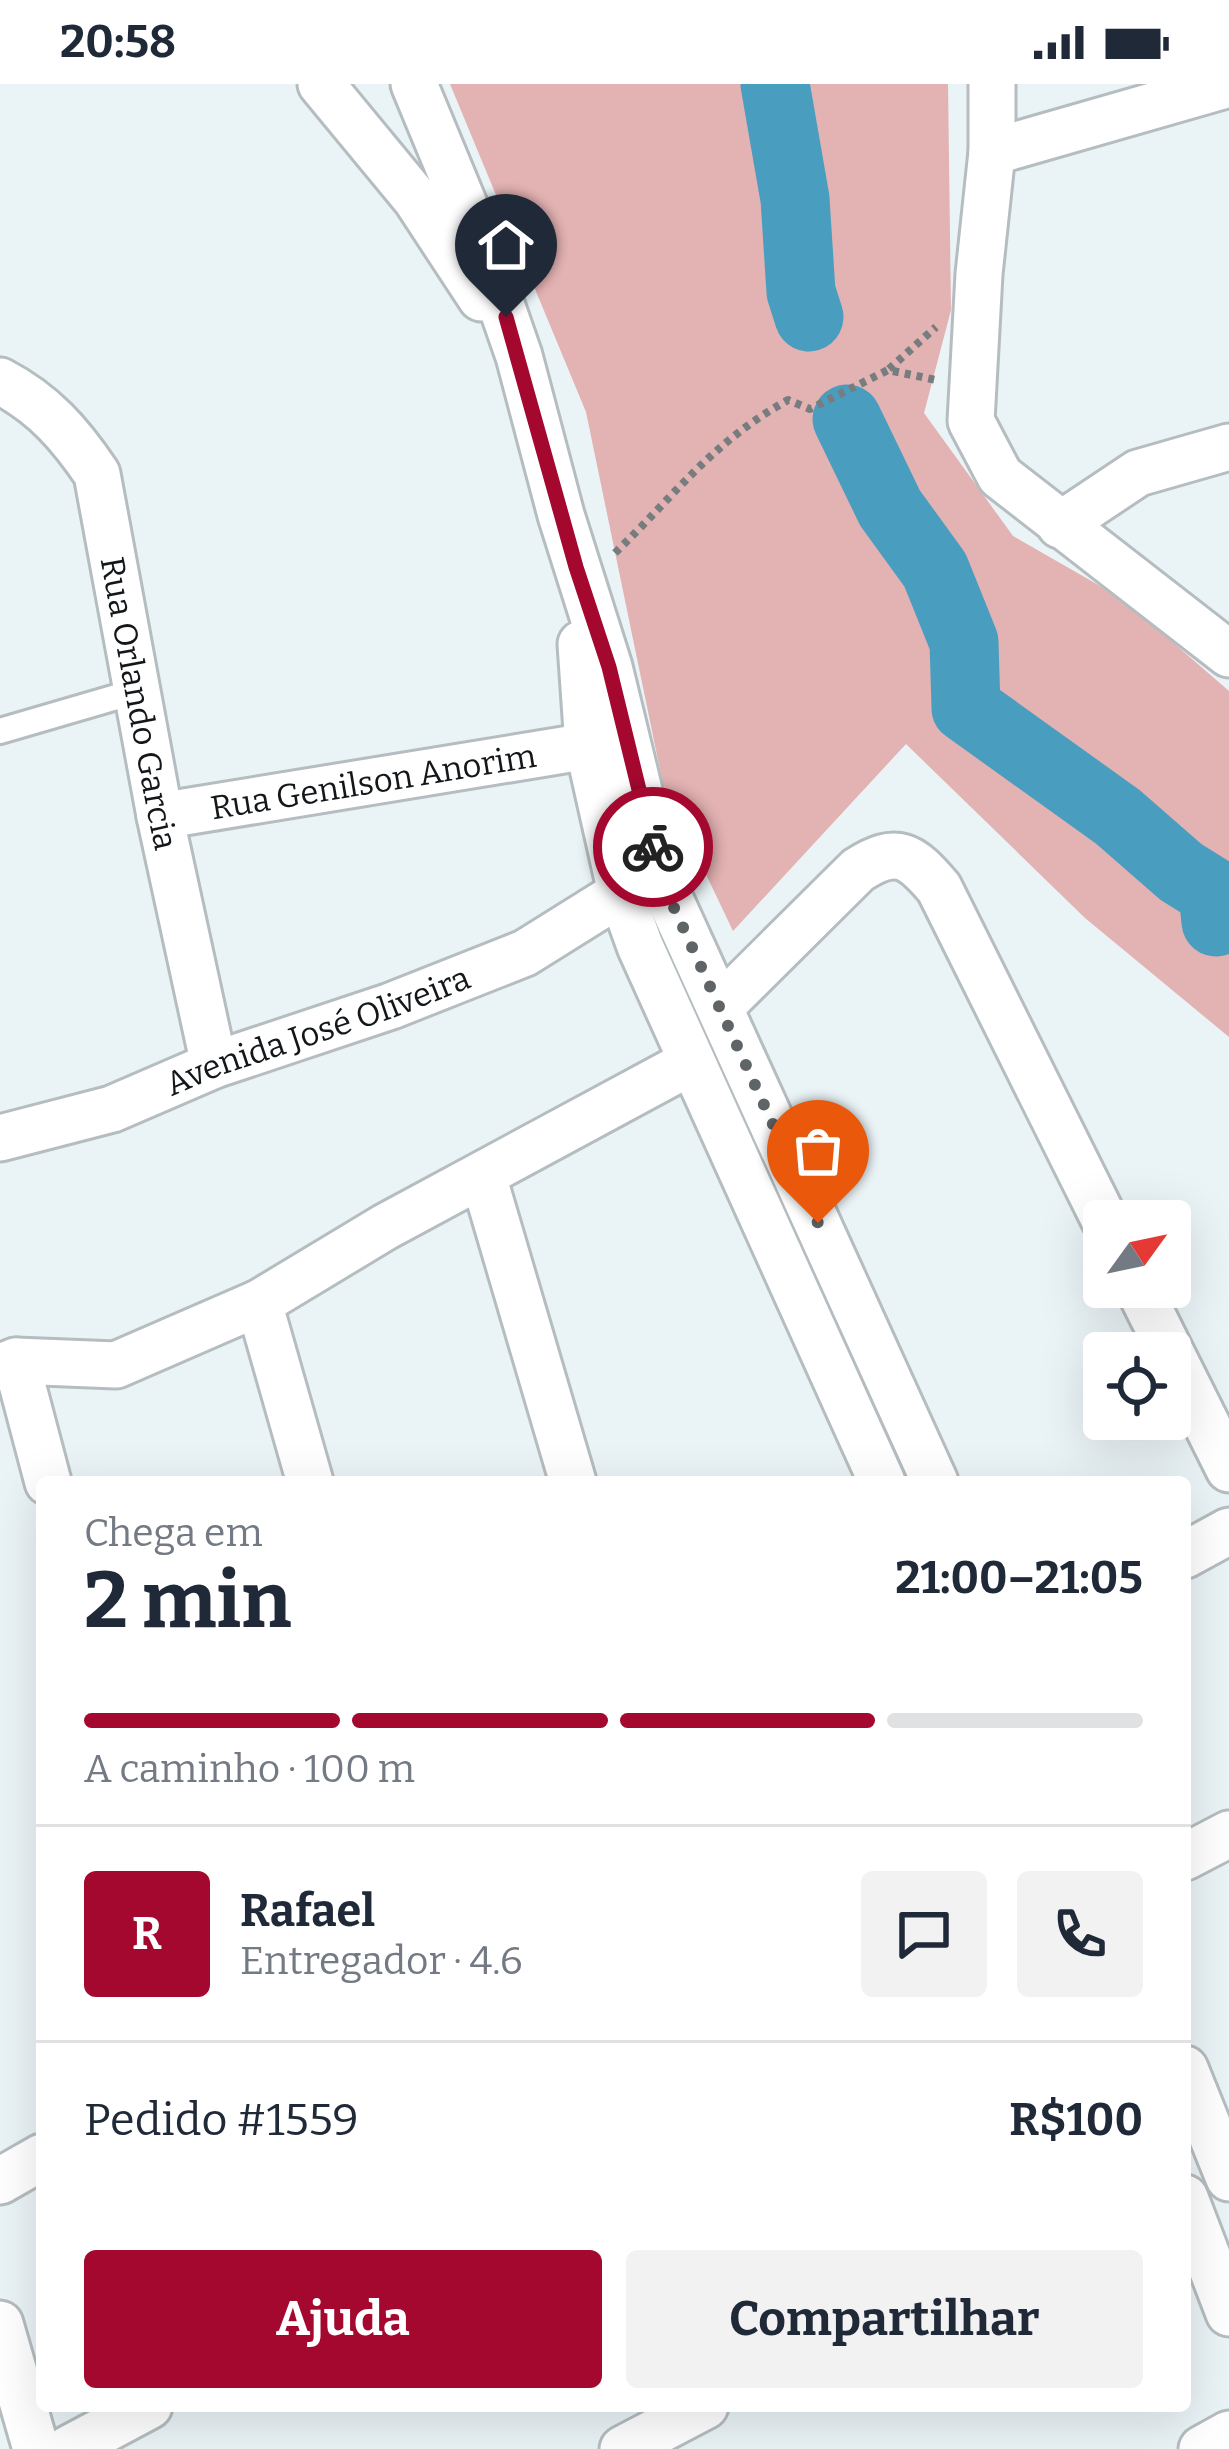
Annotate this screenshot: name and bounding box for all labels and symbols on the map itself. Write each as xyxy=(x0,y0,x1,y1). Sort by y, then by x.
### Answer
pin xyxy=(455,194,557,317)
street label: Rua Orlando Garcia xyxy=(92,554,186,854)
street label: Rua Genilson Anorim xyxy=(208,736,539,828)
courier xyxy=(593,787,713,907)
street label: Avenida José Oliveira xyxy=(160,958,476,1105)
pin xyxy=(767,1100,869,1223)
north arrow xyxy=(1083,1200,1191,1308)

